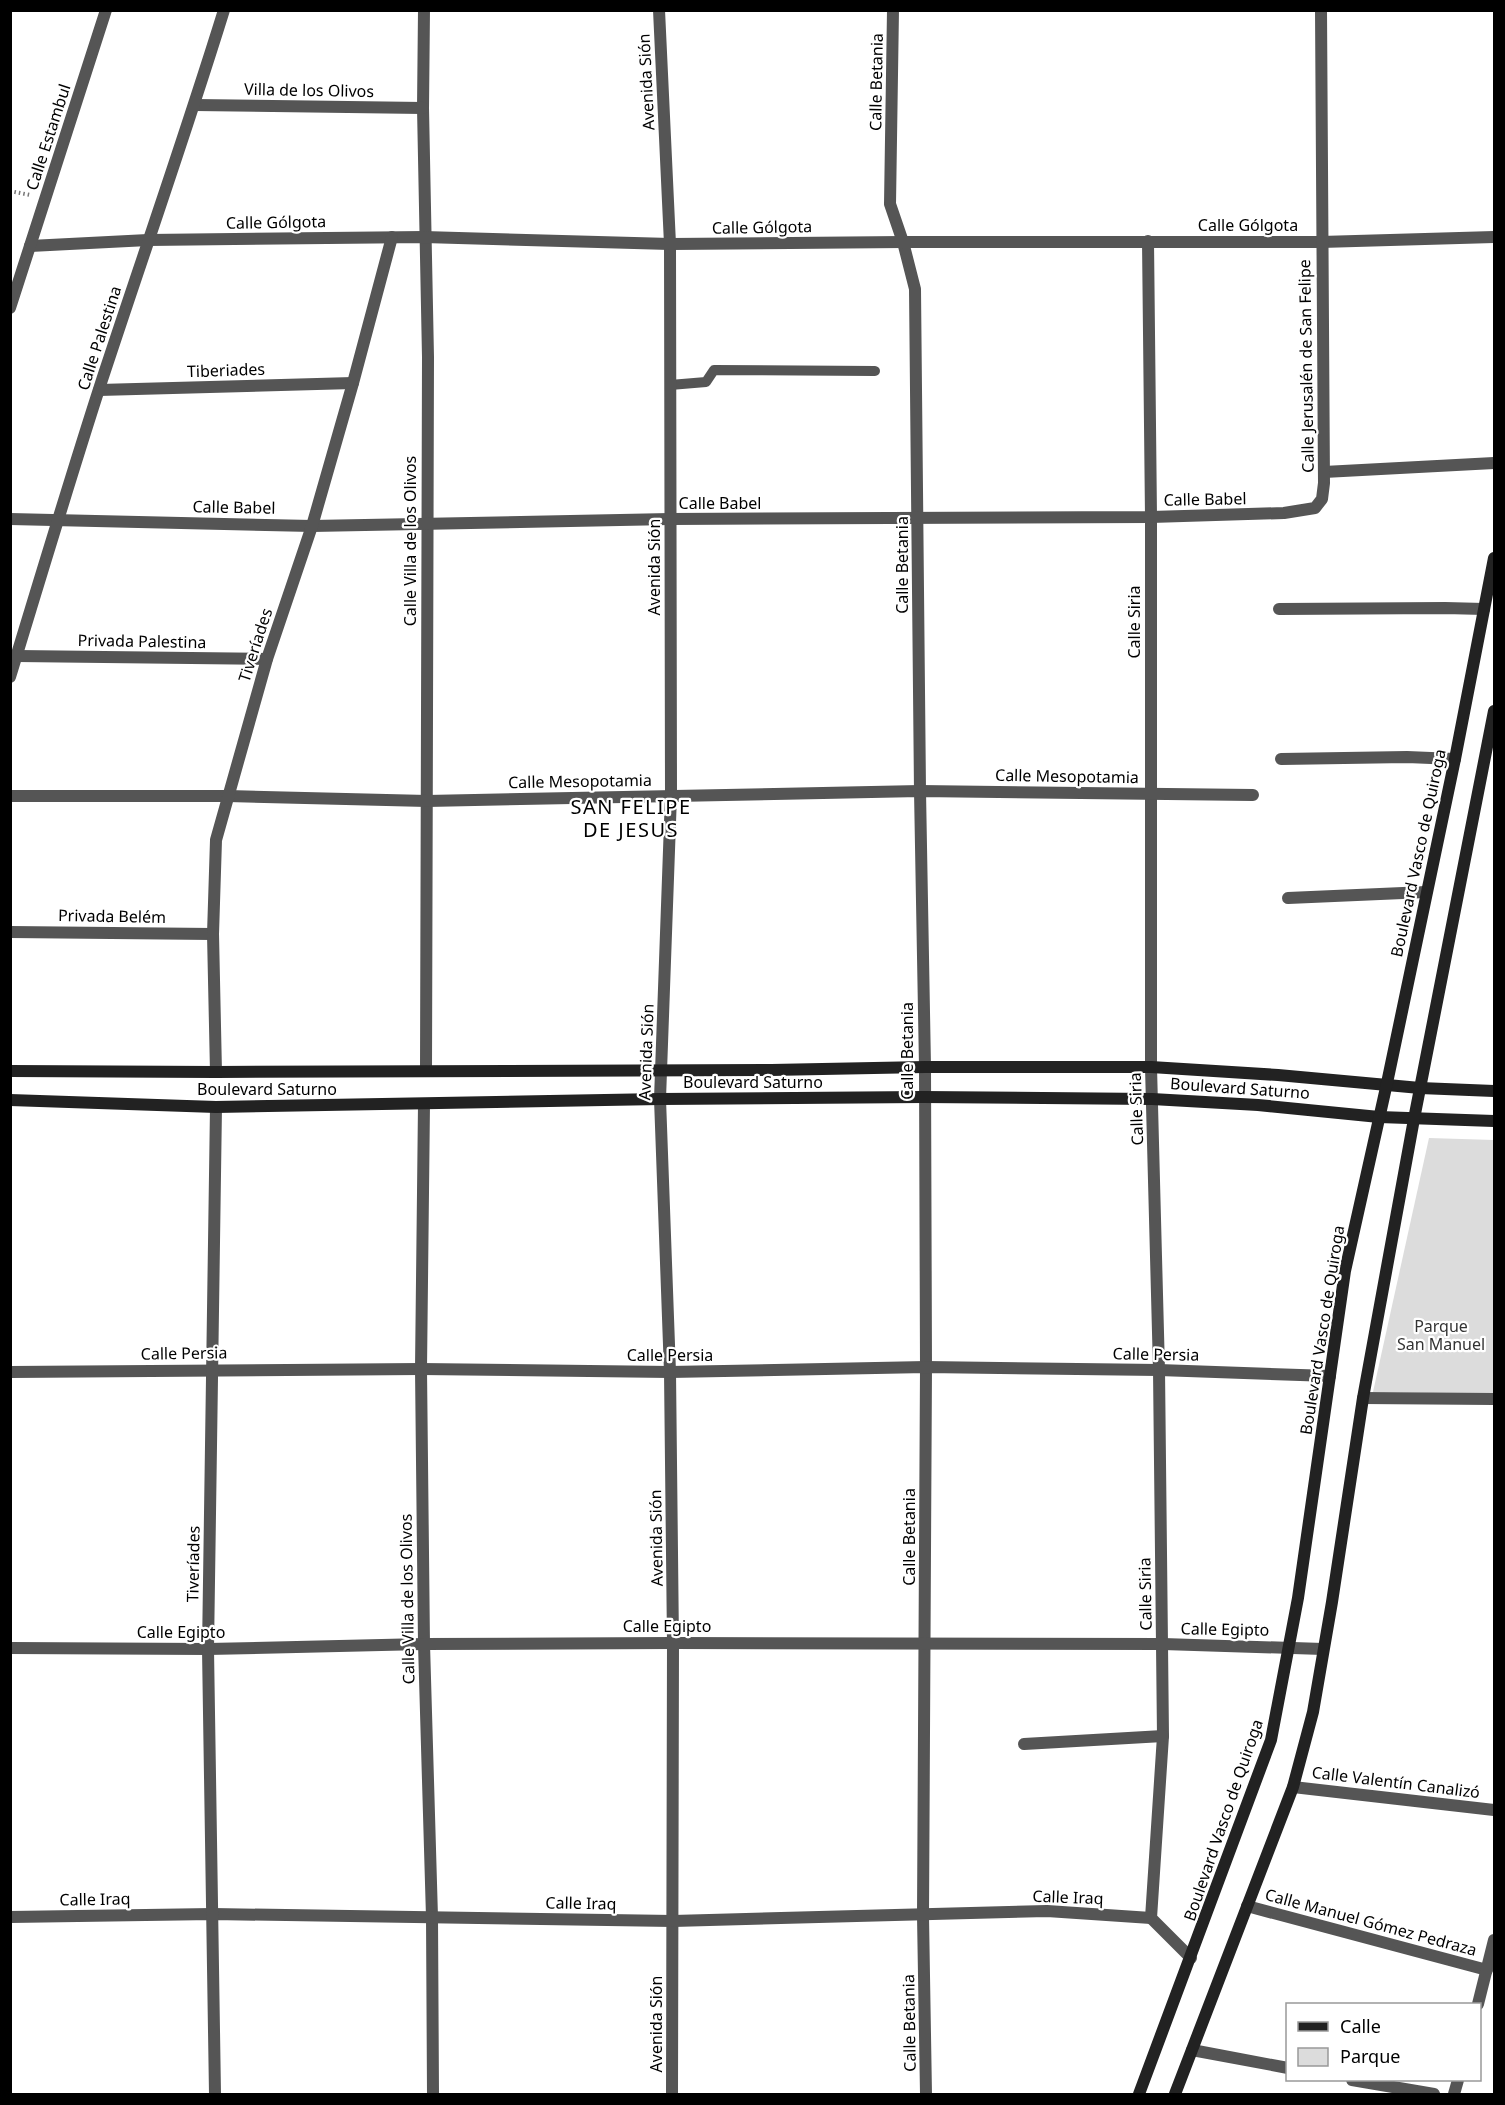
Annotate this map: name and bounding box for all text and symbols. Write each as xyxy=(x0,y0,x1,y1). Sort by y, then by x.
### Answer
street label: Avenida Sión xyxy=(632,33,660,131)
street label: Calle Betania xyxy=(864,33,888,131)
street label: Villa de los Olivos xyxy=(244,78,374,102)
street label: Calle Estambul xyxy=(20,81,76,193)
street label: Calle Gólgota xyxy=(226,210,326,234)
street label: Calle Gólgota xyxy=(1198,214,1298,236)
street label: Calle Gólgota xyxy=(712,215,812,239)
street label: Calle Jerusalén de San Felipe xyxy=(1293,259,1319,473)
street label: Calle Palestina xyxy=(72,283,126,393)
street label: Tiberiades xyxy=(187,358,265,382)
street label: Calle Villa de los Olivos xyxy=(399,456,421,626)
street label: Calle Babel xyxy=(1163,487,1247,511)
street label: Calle Babel xyxy=(679,492,761,514)
street label: Calle Babel xyxy=(192,495,276,519)
street label: Calle Betania xyxy=(891,516,913,614)
street label: Avenida Sión xyxy=(643,519,665,615)
street label: Calle Siria xyxy=(1123,585,1145,659)
street label: Tiveríades xyxy=(233,605,277,685)
street label: Privada Palestina xyxy=(77,629,207,653)
street label: Boulevard Vasco de Quiroga xyxy=(1385,747,1451,959)
street label: Calle Mesopotamia xyxy=(995,764,1139,788)
street label: Calle Mesopotamia xyxy=(508,769,652,793)
district label: SAN FELIPE DE JESUS xyxy=(570,793,692,843)
street label: Privada Belém xyxy=(58,904,166,928)
street label: Calle Betania xyxy=(896,1002,918,1100)
street label: Avenida Sión xyxy=(633,1003,659,1101)
street label: Boulevard Saturno xyxy=(683,1071,823,1093)
street label: Calle Siria xyxy=(1124,1072,1148,1146)
street label: Boulevard Saturno xyxy=(1170,1072,1310,1104)
street label: Boulevard Saturno xyxy=(197,1078,337,1100)
street label: Boulevard Vasco de Quiroga xyxy=(1295,1224,1349,1436)
park label: Parque San Manuel xyxy=(1397,1315,1485,1355)
street label: Calle Persia xyxy=(141,1341,227,1365)
street label: Calle Persia xyxy=(1113,1342,1199,1366)
street label: Calle Persia xyxy=(627,1344,713,1366)
street label: Calle Betania xyxy=(898,1488,920,1586)
street label: Avenida Sión xyxy=(644,1489,668,1587)
street label: Calle Villa de los Olivos xyxy=(395,1514,419,1684)
street label: Tiveríades xyxy=(181,1526,205,1602)
street label: Calle Siria xyxy=(1133,1557,1157,1631)
street label: Calle Egipto xyxy=(623,1615,711,1637)
street label: Calle Egipto xyxy=(1180,1617,1270,1641)
street label: Calle Egipto xyxy=(137,1621,225,1643)
street label: Boulevard Vasco de Quiroga xyxy=(1178,1716,1268,1924)
street label: Calle Valentín Canalizó xyxy=(1311,1761,1481,1803)
street label: Calle Manuel Gómez Pedraza xyxy=(1263,1883,1479,1961)
street label: Calle Iraq xyxy=(1032,1885,1104,1909)
street label: Calle Iraq xyxy=(59,1887,131,1911)
street label: Calle Iraq xyxy=(545,1891,617,1915)
street label: Calle Betania xyxy=(897,1974,921,2072)
street label: Avenida Sión xyxy=(645,1976,667,2072)
legend xyxy=(1286,2003,1481,2081)
text: Calle xyxy=(1340,2014,1381,2038)
text: Parque xyxy=(1340,2044,1400,2068)

